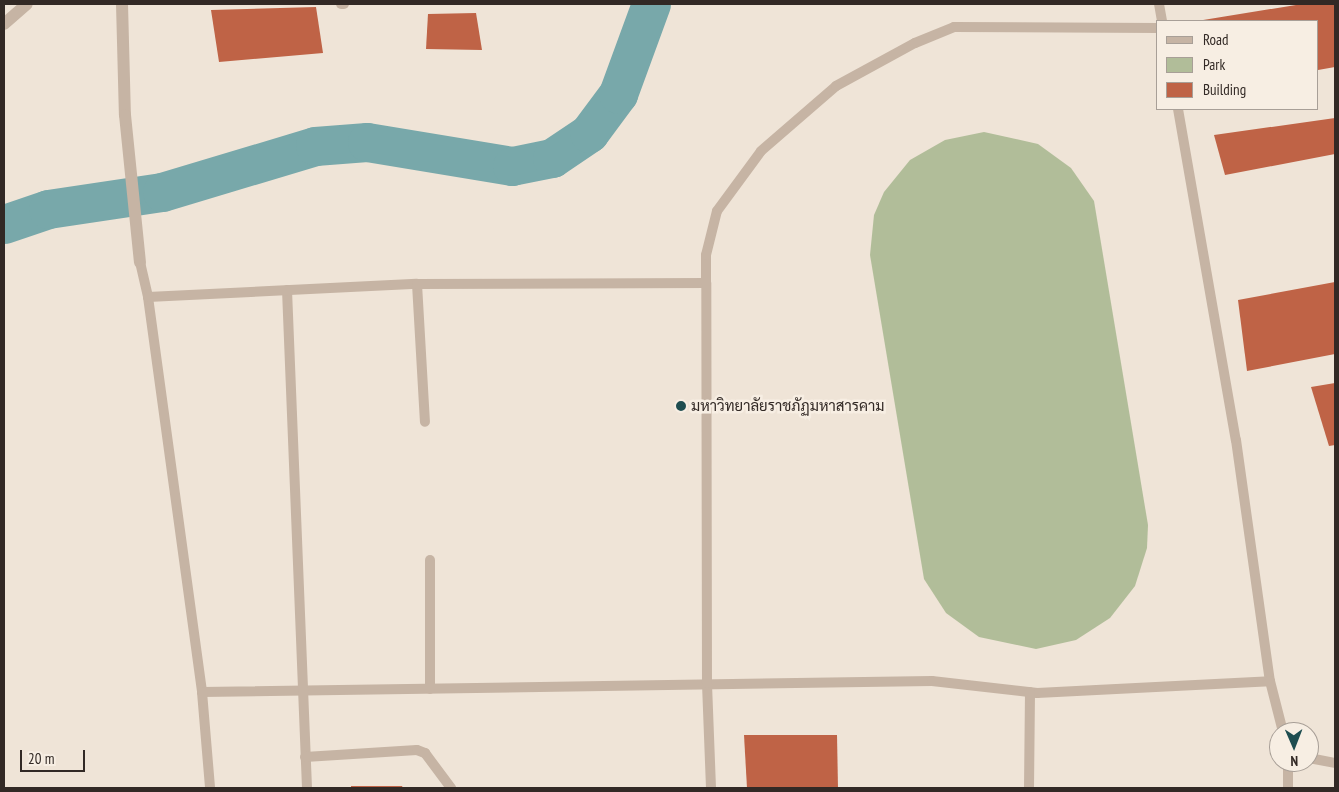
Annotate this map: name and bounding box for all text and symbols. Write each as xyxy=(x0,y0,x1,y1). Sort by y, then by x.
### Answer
legend xyxy=(1156,20,1319,110)
text: Road xyxy=(1203,30,1229,49)
text: Park xyxy=(1203,55,1225,74)
text: Building xyxy=(1203,80,1246,99)
place label: มหาวิทยาลัยราชภัฏมหาสารคาม xyxy=(691,397,885,415)
marker: มหาวิทยาลัยราชภัฏมหาสารคาม xyxy=(675,400,687,412)
north arrow xyxy=(1269,722,1319,772)
scale bar xyxy=(22,740,88,772)
text: 20 m xyxy=(28,749,54,768)
text: N xyxy=(1290,752,1298,770)

